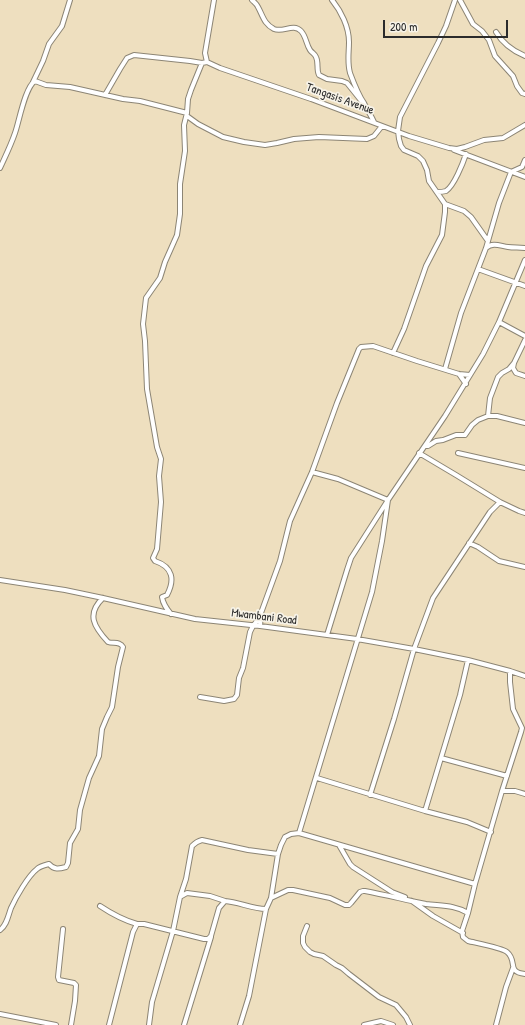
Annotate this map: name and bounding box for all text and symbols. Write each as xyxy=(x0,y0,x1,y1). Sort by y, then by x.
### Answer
scale bar xyxy=(385,12,510,38)
text: 200 m xyxy=(390,18,417,35)
street label: Tangasis Avenue xyxy=(304,80,376,118)
street label: Mwambani Road xyxy=(230,606,298,628)

